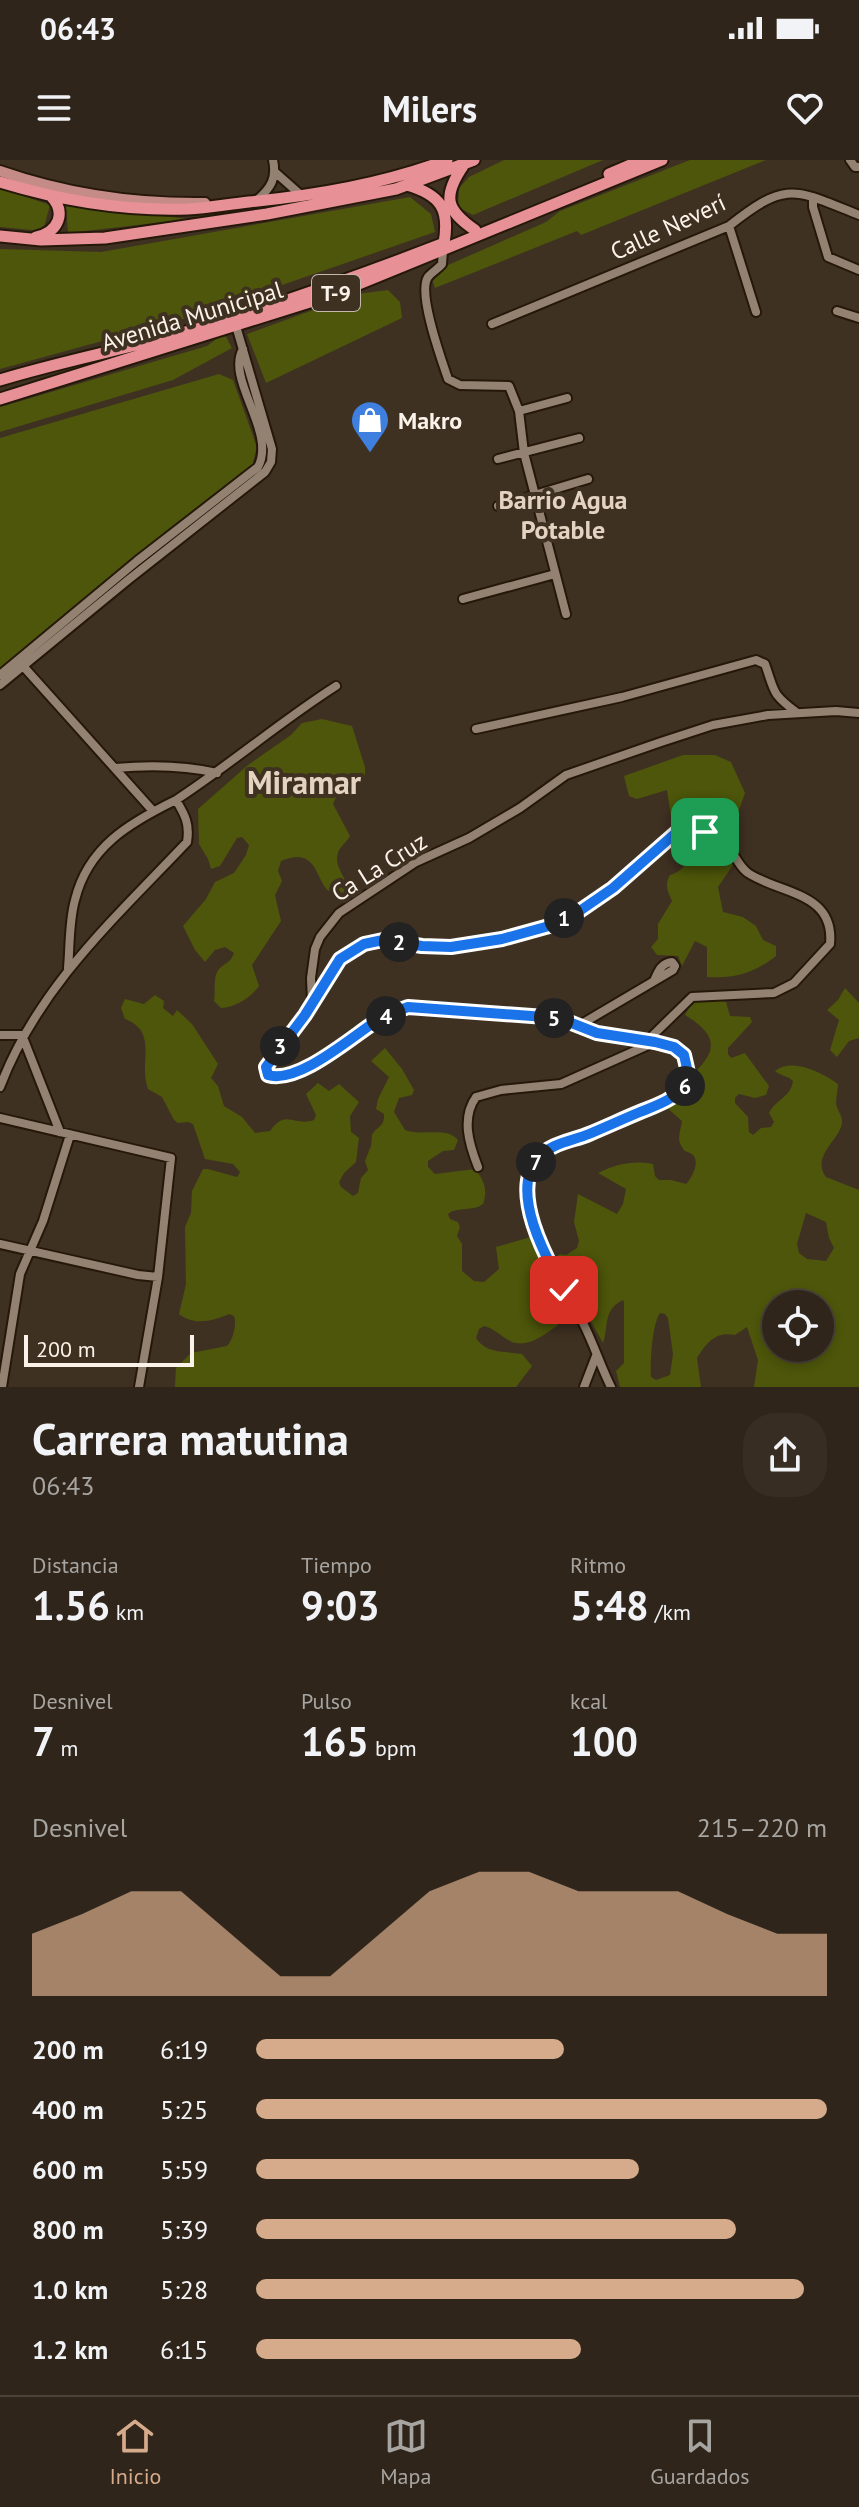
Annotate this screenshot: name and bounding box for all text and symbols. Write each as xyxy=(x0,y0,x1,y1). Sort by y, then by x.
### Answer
text: 06:43 xyxy=(40,9,116,48)
text: Milers xyxy=(382,85,477,132)
icon: menu xyxy=(32,86,76,130)
icon: heart xyxy=(783,86,827,130)
street label: Calle Neverí xyxy=(605,187,731,267)
street label: Avenida Municipal xyxy=(98,274,286,358)
road number: T-9 xyxy=(312,275,360,311)
shop icon: Makro xyxy=(349,399,391,454)
place label: Makro xyxy=(398,405,462,436)
district label: Barrio Agua Potable xyxy=(498,483,628,546)
district label: Miramar xyxy=(247,761,362,803)
pin xyxy=(671,798,739,866)
icon: arrive xyxy=(683,810,727,854)
street label: Ca La Cruz xyxy=(325,826,433,908)
pin: 1 xyxy=(544,898,584,938)
text: 1 xyxy=(558,904,570,932)
pin: 2 xyxy=(379,922,419,962)
text: 2 xyxy=(393,928,405,956)
pin: 4 xyxy=(366,996,406,1036)
pin: 5 xyxy=(534,998,574,1038)
text: 4 xyxy=(380,1002,392,1030)
text: 5 xyxy=(548,1004,560,1032)
pin: 3 xyxy=(260,1026,300,1066)
text: 3 xyxy=(274,1032,286,1060)
pin: 6 xyxy=(665,1066,705,1106)
text: 6 xyxy=(679,1072,691,1100)
pin: 7 xyxy=(516,1142,556,1182)
text: 7 xyxy=(530,1148,542,1176)
pin xyxy=(530,1256,598,1324)
icon: check xyxy=(542,1268,586,1312)
map controls xyxy=(762,1290,834,1362)
button: locate xyxy=(762,1290,834,1362)
scale bar xyxy=(24,1331,194,1367)
text: 200 m xyxy=(36,1335,96,1363)
text: Carrera matutina xyxy=(32,1410,349,1467)
button: share xyxy=(743,1413,827,1497)
text: 06:43 xyxy=(32,1469,94,1502)
text: Distancia xyxy=(32,1551,119,1579)
text: Tiempo xyxy=(301,1551,372,1579)
text: Ritmo xyxy=(570,1551,626,1579)
text: 1.56 xyxy=(32,1579,110,1631)
text: 9:03 xyxy=(301,1579,380,1631)
text: 5:48 xyxy=(570,1579,649,1631)
text: km xyxy=(110,1598,144,1626)
text: /km xyxy=(649,1598,691,1626)
text: Desnivel xyxy=(32,1687,113,1715)
text: Pulso xyxy=(301,1687,352,1715)
text: kcal xyxy=(570,1687,608,1715)
text: 7 xyxy=(32,1715,55,1767)
text: 165 xyxy=(301,1715,369,1767)
text: 100 xyxy=(570,1715,638,1767)
text: m xyxy=(55,1734,78,1762)
text: bpm xyxy=(369,1734,417,1762)
text: Desnivel xyxy=(32,1811,127,1844)
text: 215–220 m xyxy=(697,1811,827,1844)
text: 200 m xyxy=(32,2033,104,2066)
text: 6:19 xyxy=(160,2033,208,2066)
text: 400 m xyxy=(32,2093,104,2126)
text: 5:25 xyxy=(160,2093,208,2126)
text: 600 m xyxy=(32,2153,104,2186)
text: 5:59 xyxy=(160,2153,208,2186)
text: 800 m xyxy=(32,2213,104,2246)
text: 5:39 xyxy=(160,2213,208,2246)
text: 1.0 km xyxy=(32,2273,108,2306)
text: 5:28 xyxy=(160,2273,208,2306)
text: 1.2 km xyxy=(32,2333,108,2366)
text: 6:15 xyxy=(160,2333,208,2366)
tab: Inicio xyxy=(109,2414,161,2490)
tab: Mapa xyxy=(380,2414,431,2490)
tab: Guardados xyxy=(650,2414,750,2490)

